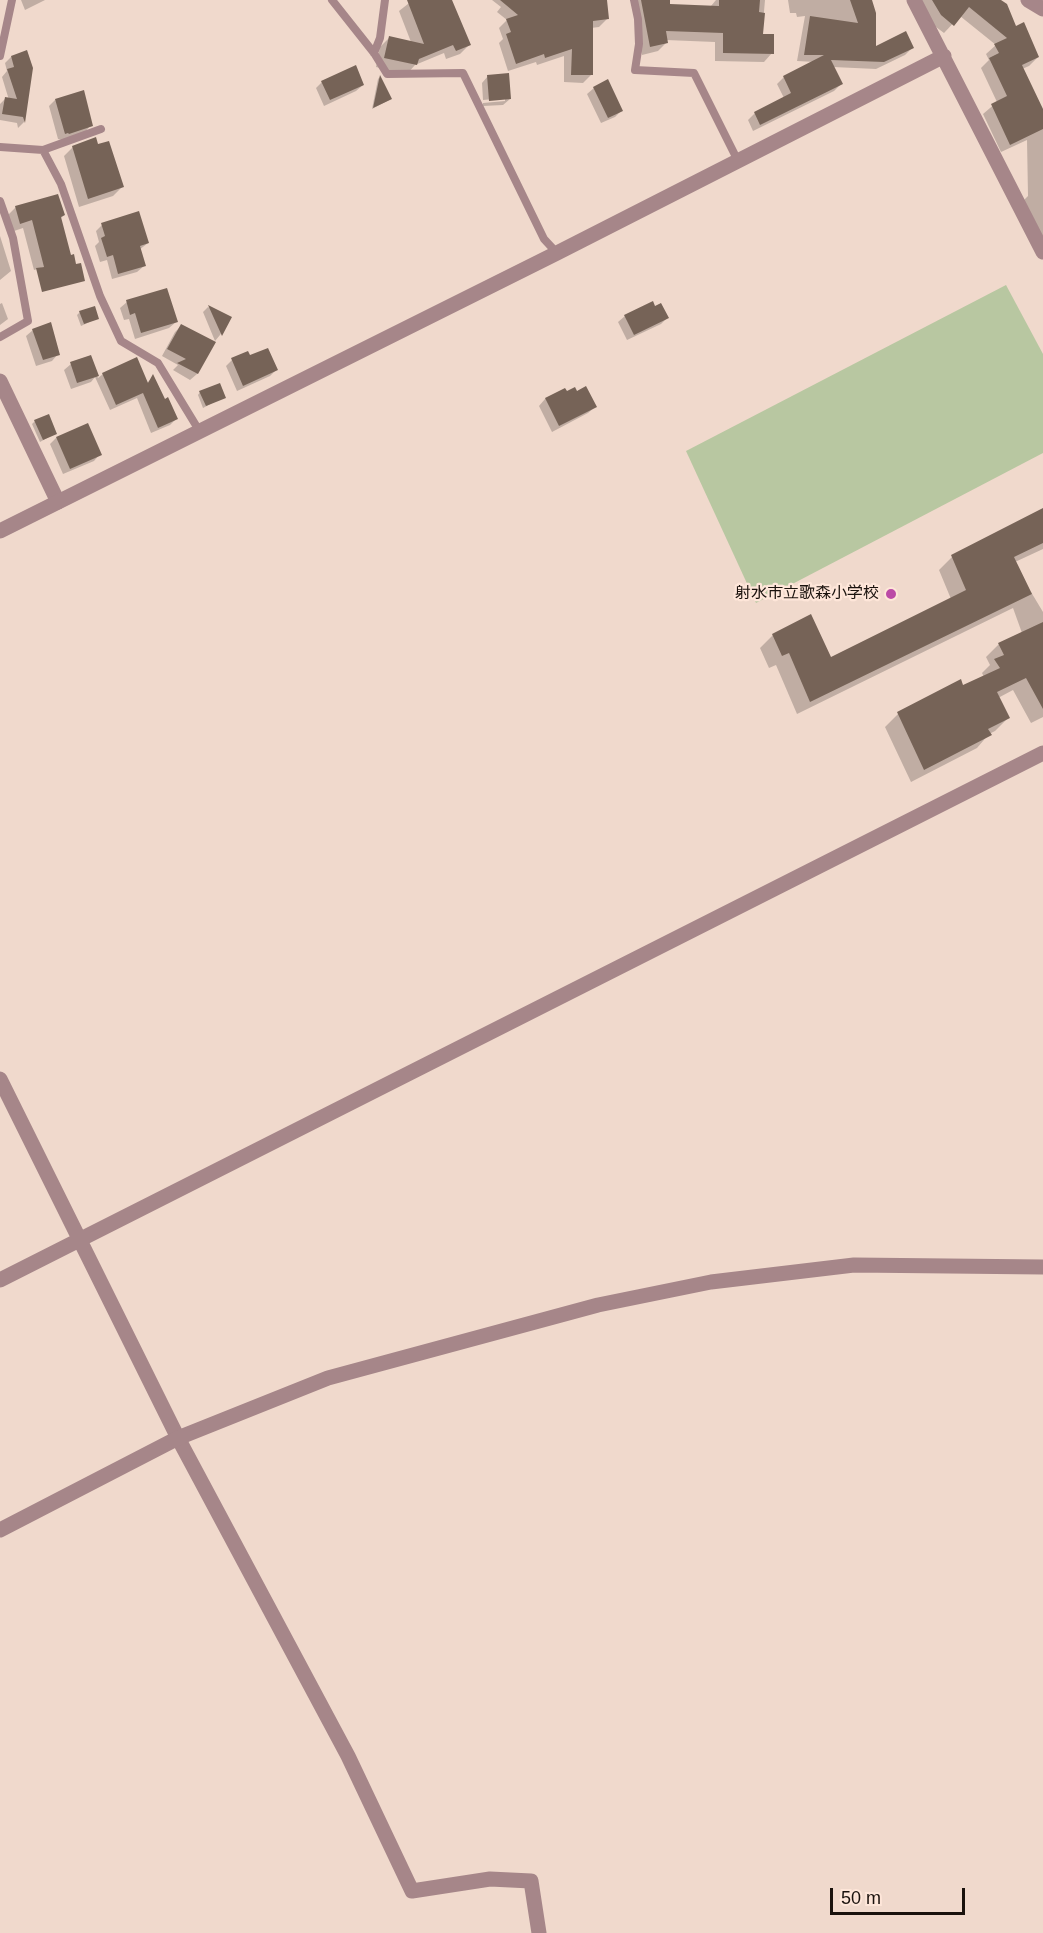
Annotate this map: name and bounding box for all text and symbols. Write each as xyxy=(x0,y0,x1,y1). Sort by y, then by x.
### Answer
place label: 射水市立歌森小学校 xyxy=(735,584,879,604)
marker: 射水市立歌森小学校 xyxy=(884,587,898,601)
scale bar xyxy=(833,1876,968,1914)
text: 50 m xyxy=(841,1888,881,1908)

